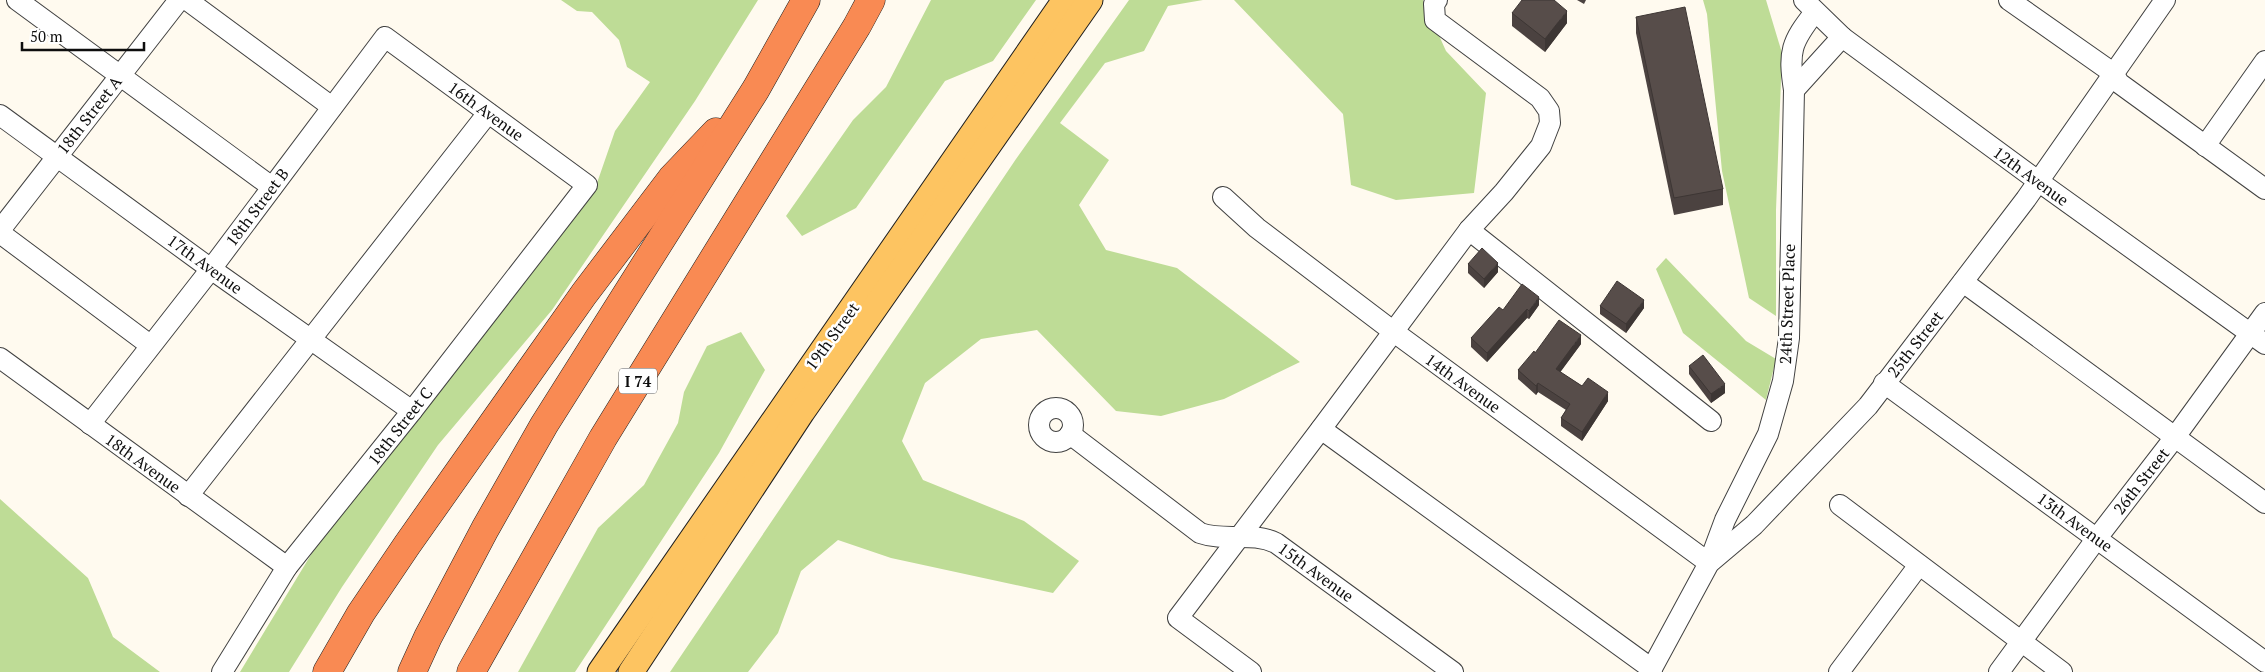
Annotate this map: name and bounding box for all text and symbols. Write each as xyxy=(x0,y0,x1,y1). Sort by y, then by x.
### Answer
scale bar xyxy=(22,20,145,52)
text: 50 m xyxy=(30,26,63,46)
street label: 18th Street A xyxy=(52,71,126,159)
street label: 16th Avenue xyxy=(444,76,528,146)
street label: 12th Avenue xyxy=(1989,141,2073,211)
street label: 18th Street B xyxy=(220,163,294,251)
street label: 17th Avenue xyxy=(163,229,247,299)
street label: 24th Street Place xyxy=(1774,243,1800,365)
street label: 19th Street xyxy=(800,298,864,374)
street label: 25th Street xyxy=(1882,306,1948,382)
street label: 14th Avenue xyxy=(1421,348,1505,418)
road number: I 74 xyxy=(619,368,657,394)
street label: 18th Street C xyxy=(363,383,437,469)
street label: 18th Avenue xyxy=(101,428,185,498)
street label: 26th Street xyxy=(2108,443,2174,519)
street label: 13th Avenue xyxy=(2033,487,2117,557)
street label: 15th Avenue xyxy=(1274,537,1358,607)

